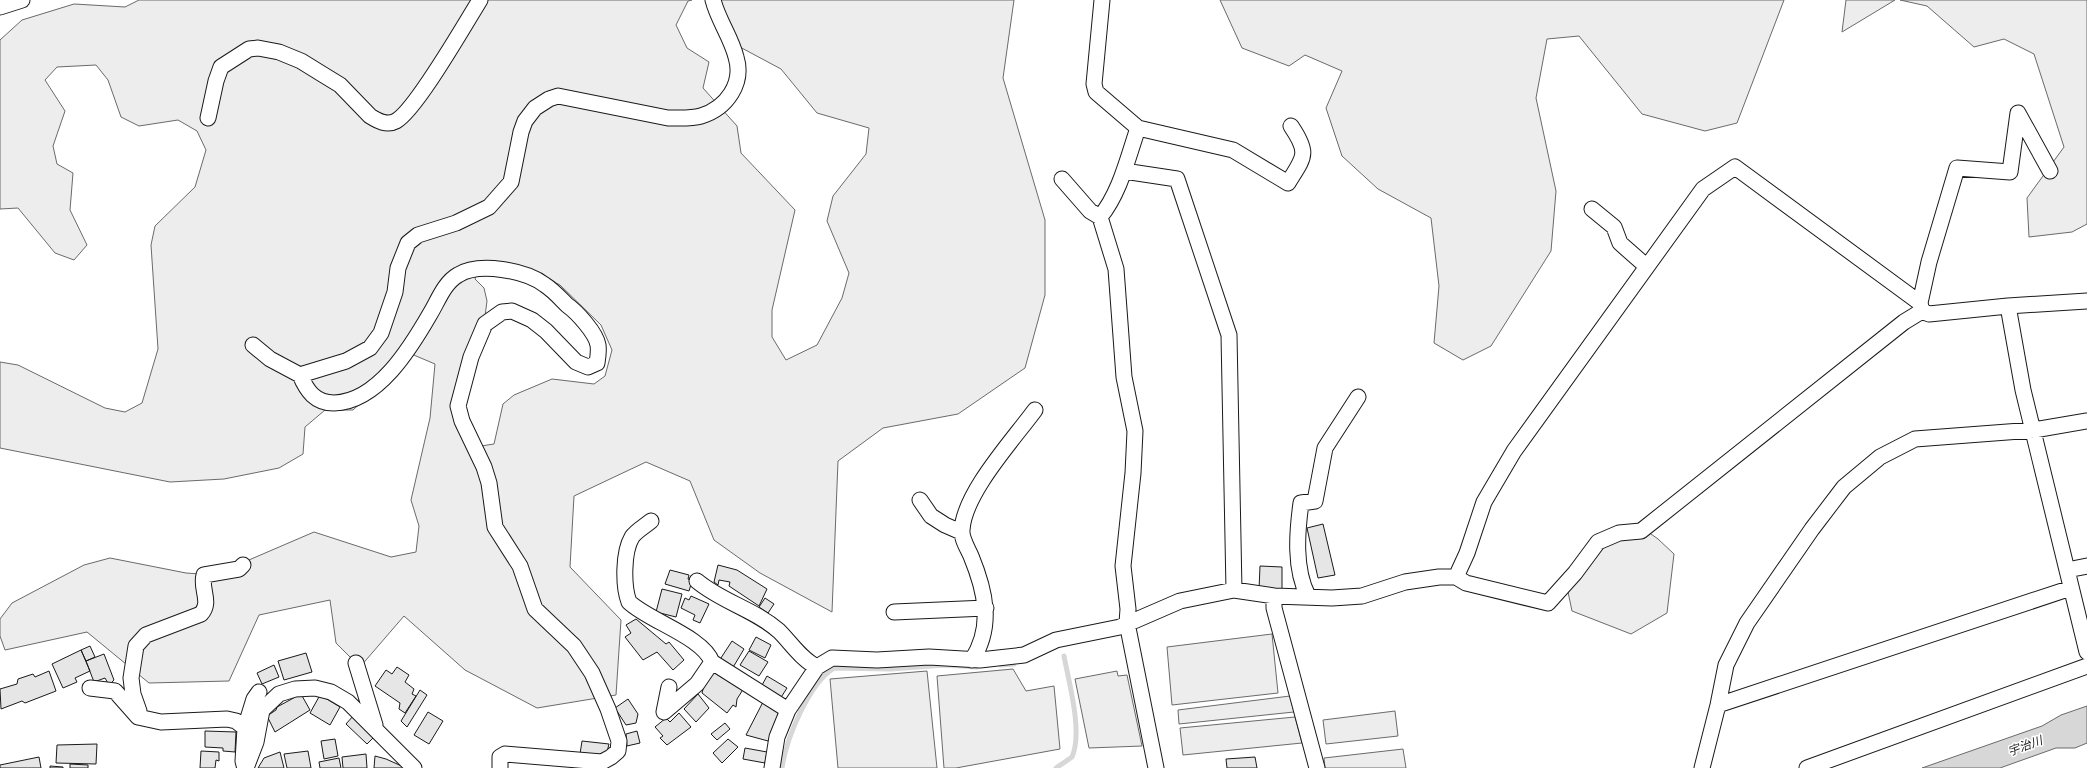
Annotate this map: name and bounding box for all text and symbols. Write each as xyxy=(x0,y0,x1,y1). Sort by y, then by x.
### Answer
water label: 宇治川 xyxy=(2005,731,2047,760)

